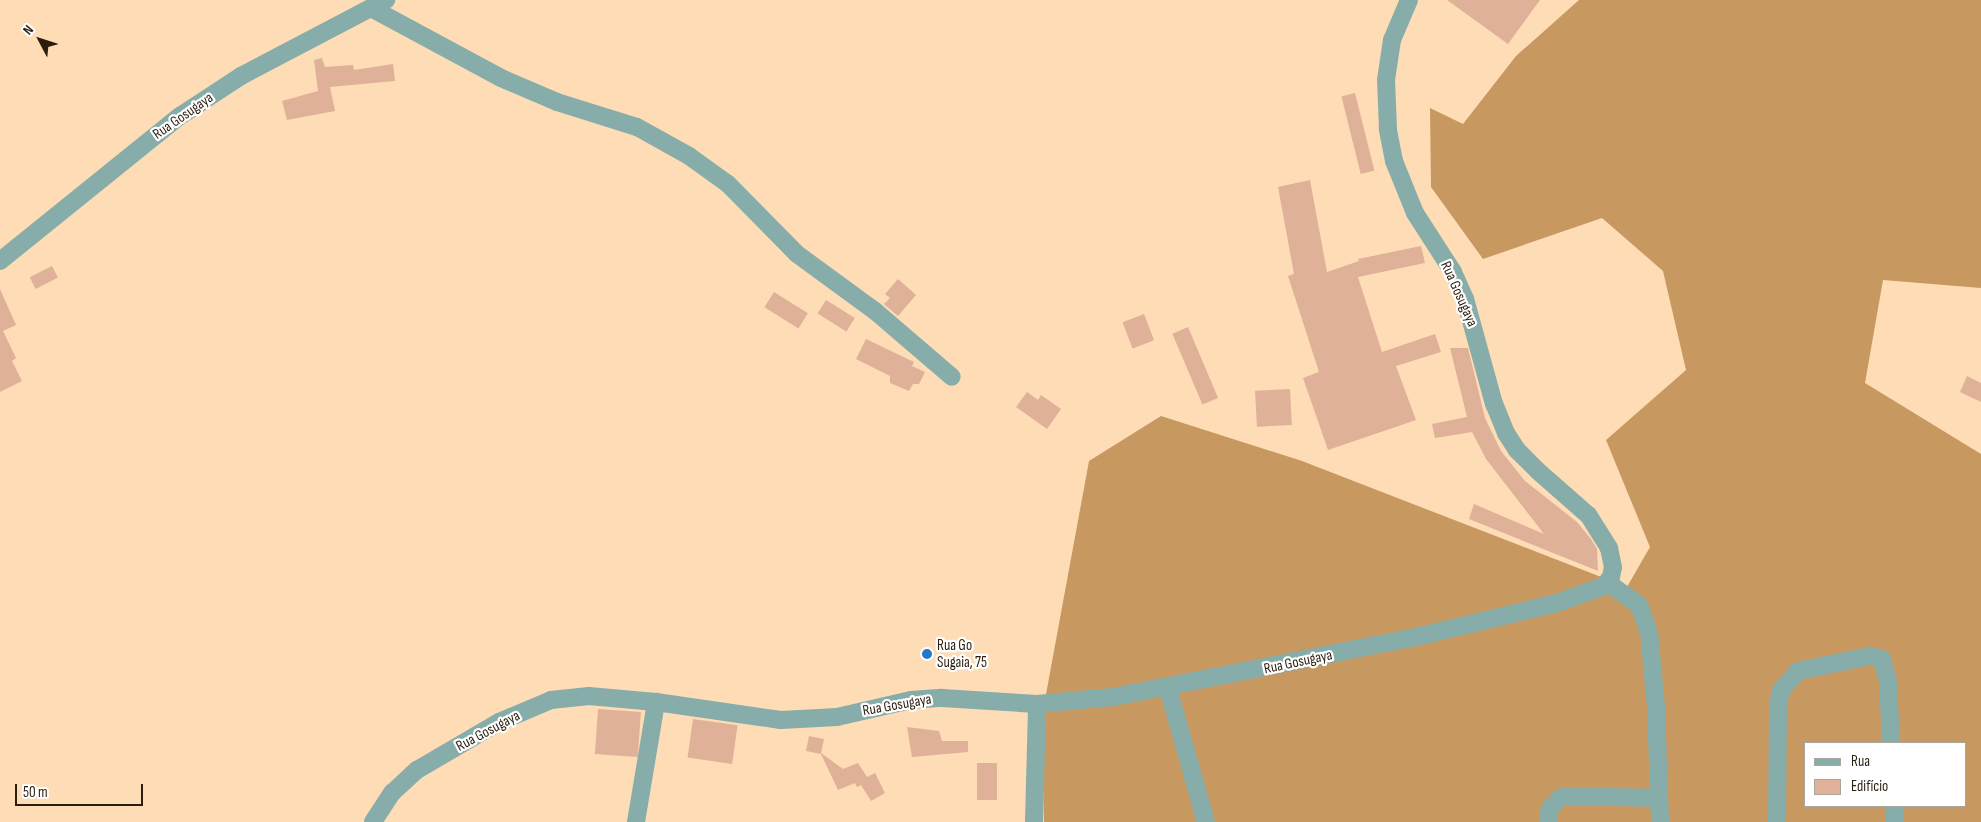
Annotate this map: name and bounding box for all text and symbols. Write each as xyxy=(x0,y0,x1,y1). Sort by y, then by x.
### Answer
north arrow xyxy=(15,15,65,65)
text: N xyxy=(19,22,37,38)
street label: Rua Gosugaya xyxy=(149,89,217,143)
street label: Rua Gosugaya xyxy=(1437,259,1481,329)
place label: Rua Go Sugaia, 75 xyxy=(937,636,987,671)
street label: Rua Gosugaya xyxy=(1262,646,1334,678)
marker: Rua Go Sugaia, 75 xyxy=(921,648,933,660)
street label: Rua Gosugaya xyxy=(861,690,933,720)
street label: Rua Gosugaya xyxy=(453,707,523,755)
legend xyxy=(1804,742,1966,807)
text: Rua xyxy=(1851,752,1870,771)
scale bar xyxy=(18,774,145,806)
text: Edifício xyxy=(1851,777,1888,796)
text: 50 m xyxy=(23,783,48,802)

